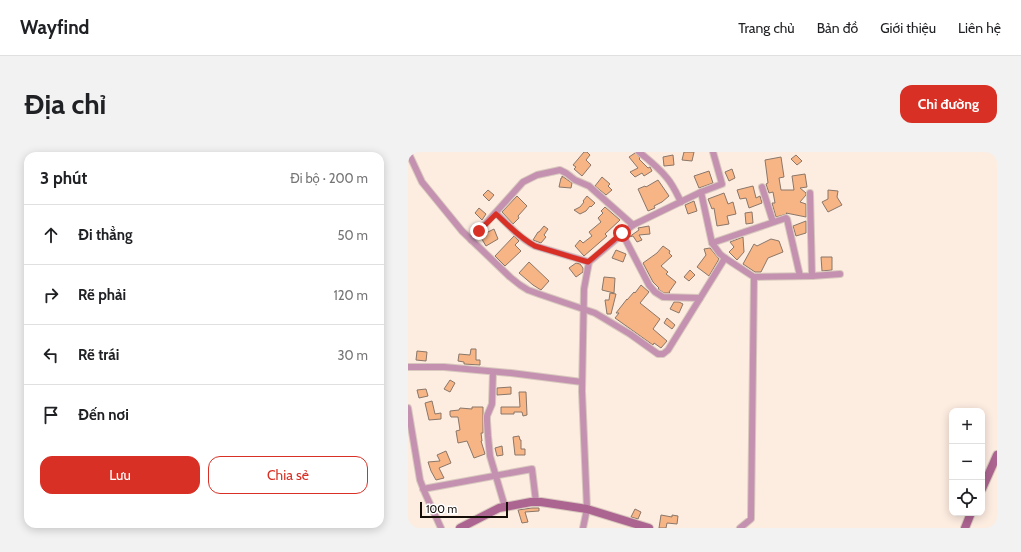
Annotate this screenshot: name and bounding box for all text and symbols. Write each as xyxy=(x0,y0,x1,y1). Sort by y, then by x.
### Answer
text: Wayfind xyxy=(20,16,89,39)
text: Trang chủ xyxy=(738,19,795,37)
text: Bản đồ xyxy=(817,19,858,37)
text: Giới thiệu xyxy=(880,19,936,37)
text: Liên hệ xyxy=(958,19,1001,37)
button: Chỉ đường xyxy=(900,85,997,123)
text: Địa chỉ xyxy=(24,87,106,121)
text: 3 phút xyxy=(40,168,87,188)
text: Đi bộ · 200 m xyxy=(290,170,368,186)
route end xyxy=(470,222,488,240)
icon: ahead xyxy=(40,224,62,246)
route start xyxy=(613,224,631,242)
text: Đi thẳng xyxy=(78,226,133,244)
text: 50 m xyxy=(338,227,368,243)
icon: right xyxy=(40,284,62,306)
text: Rẽ phải xyxy=(78,286,126,304)
text: 120 m xyxy=(334,287,368,303)
icon: left xyxy=(40,344,62,366)
text: Rẽ trái xyxy=(78,346,119,364)
text: 30 m xyxy=(338,347,368,363)
icon: arrive xyxy=(40,404,62,426)
text: Đến nơi xyxy=(78,406,129,424)
map controls xyxy=(949,408,985,516)
button: + xyxy=(949,408,985,444)
button: − xyxy=(949,444,985,480)
button: Lưu xyxy=(40,456,200,494)
button: Chia sẻ xyxy=(208,456,368,494)
button: locate xyxy=(949,480,985,516)
scale bar xyxy=(420,500,508,519)
text: 100 m xyxy=(426,502,457,516)

